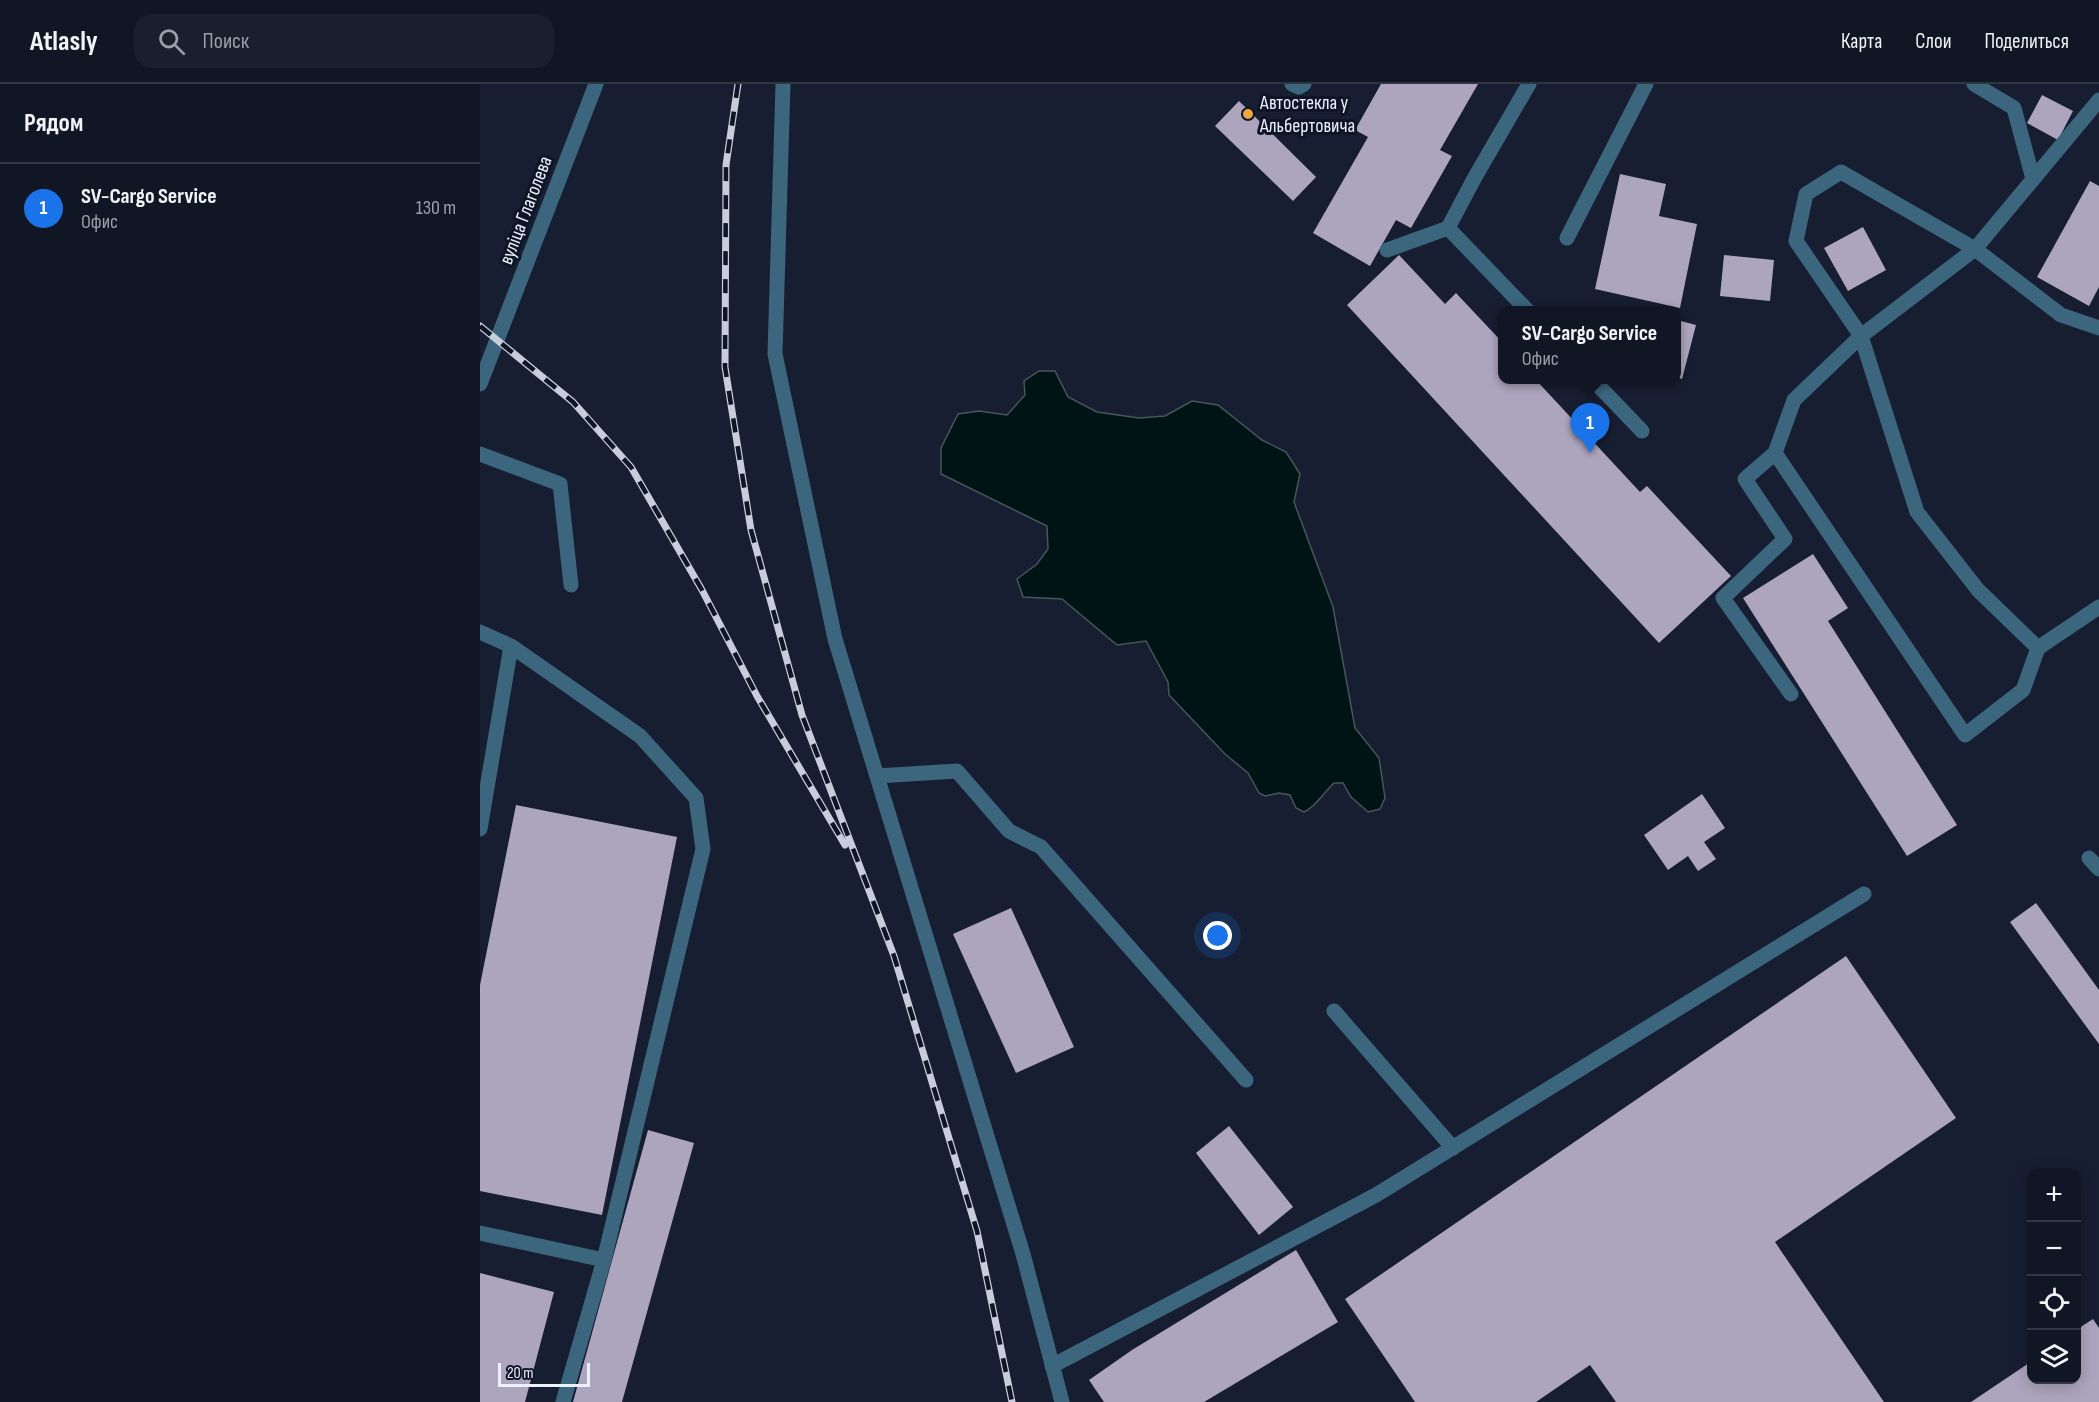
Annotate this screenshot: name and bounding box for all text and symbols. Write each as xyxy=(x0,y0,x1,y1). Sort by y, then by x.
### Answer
search box xyxy=(134,14,554,68)
text: Atlasly xyxy=(30,25,98,58)
icon: search xyxy=(155,25,188,58)
text: Поиск xyxy=(203,28,249,55)
text: Карта xyxy=(1841,29,1882,54)
text: Слои xyxy=(1915,29,1951,54)
text: Поделиться xyxy=(1984,29,2069,54)
place label: Автостекла у Альбертовича xyxy=(1259,91,1355,138)
marker: Автостекла у Альбертовича xyxy=(1241,107,1255,121)
text: Рядом xyxy=(24,108,83,139)
street label: вуліца Глаголева xyxy=(494,153,558,268)
text: SV-Cargo Service xyxy=(81,183,217,210)
text: 1 xyxy=(40,196,47,220)
text: 130 m xyxy=(416,196,456,220)
text: Офис xyxy=(81,210,118,234)
popup xyxy=(1498,306,1681,384)
text: SV-Cargo Service xyxy=(1522,320,1657,347)
text: Офис xyxy=(1522,347,1559,371)
pin: 1 xyxy=(1570,404,1610,453)
your location xyxy=(1203,921,1232,950)
map controls xyxy=(2027,1168,2081,1384)
button: + xyxy=(2027,1168,2081,1222)
button: − xyxy=(2027,1222,2081,1276)
button: locate xyxy=(2027,1276,2081,1330)
button: layers xyxy=(2027,1330,2081,1384)
scale bar xyxy=(498,1360,590,1388)
text: 20 m xyxy=(507,1364,534,1383)

